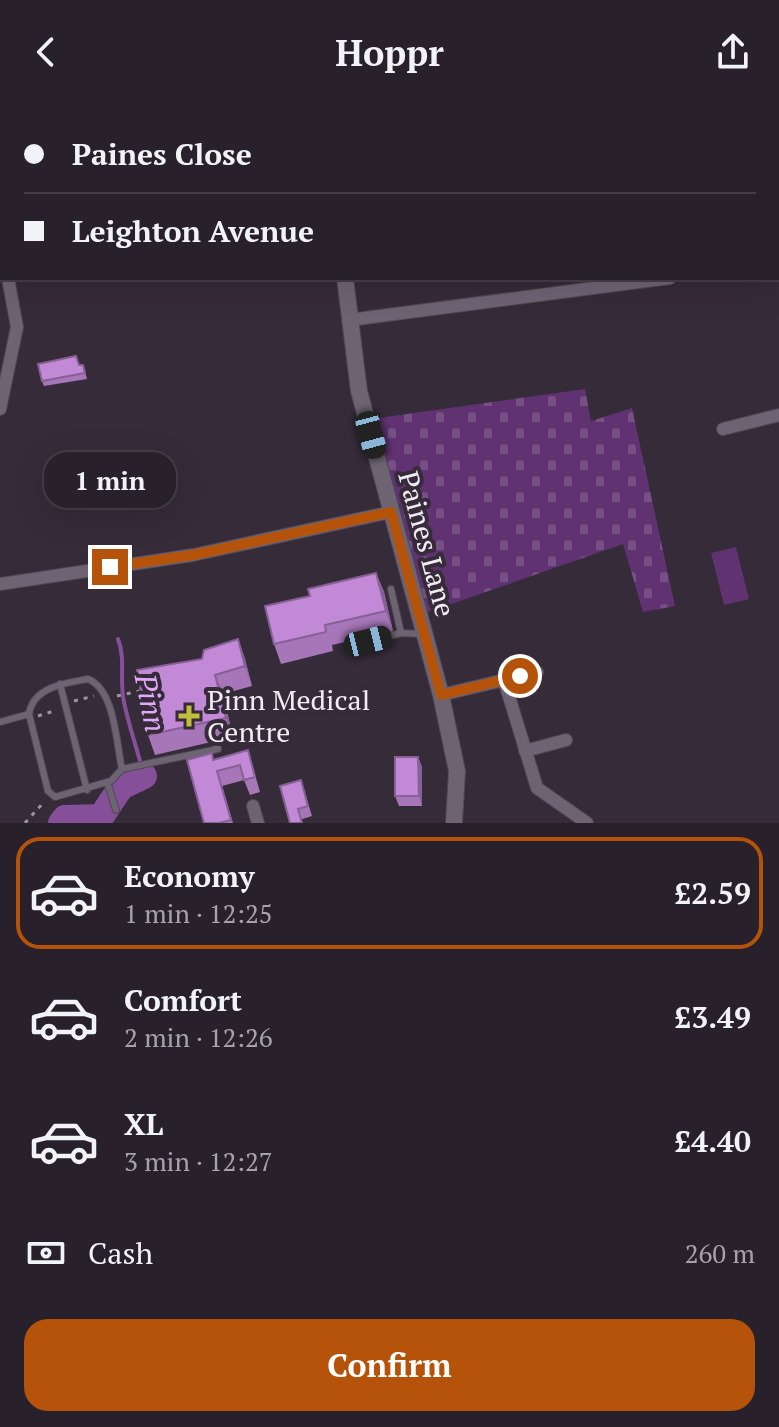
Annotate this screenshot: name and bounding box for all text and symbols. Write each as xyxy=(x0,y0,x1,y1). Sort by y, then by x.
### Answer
text: Hoppr xyxy=(335,29,444,76)
icon: back xyxy=(24,30,68,74)
icon: share xyxy=(711,30,755,74)
text: Paines Close xyxy=(72,134,252,174)
text: Leighton Avenue xyxy=(72,211,314,251)
car xyxy=(353,409,389,461)
callout: 1 min xyxy=(44,451,176,507)
text: 1 min xyxy=(74,463,146,497)
street label: Paines Lane xyxy=(390,467,465,621)
route end xyxy=(92,549,128,585)
car xyxy=(342,624,394,658)
route start xyxy=(502,658,538,694)
water label: Pinn xyxy=(126,669,176,736)
place label: Pinn Medical Centre xyxy=(207,681,370,750)
marker: Pinn Medical Centre xyxy=(178,705,200,727)
text: Economy xyxy=(124,856,255,896)
icon: car xyxy=(28,857,100,929)
text: £2.59 xyxy=(674,873,751,913)
text: 1 min · 12:25 xyxy=(124,896,273,930)
text: Comfort xyxy=(124,980,242,1020)
icon: car xyxy=(28,981,100,1053)
text: £3.49 xyxy=(674,997,751,1037)
text: 2 min · 12:26 xyxy=(124,1020,273,1054)
text: XL xyxy=(124,1104,163,1144)
icon: car xyxy=(28,1105,100,1177)
text: £4.40 xyxy=(674,1121,751,1161)
text: 3 min · 12:27 xyxy=(124,1144,273,1178)
icon: cash xyxy=(24,1231,68,1275)
text: Cash xyxy=(88,1233,153,1273)
text: 260 m xyxy=(685,1236,755,1270)
button: Confirm xyxy=(24,1319,755,1411)

